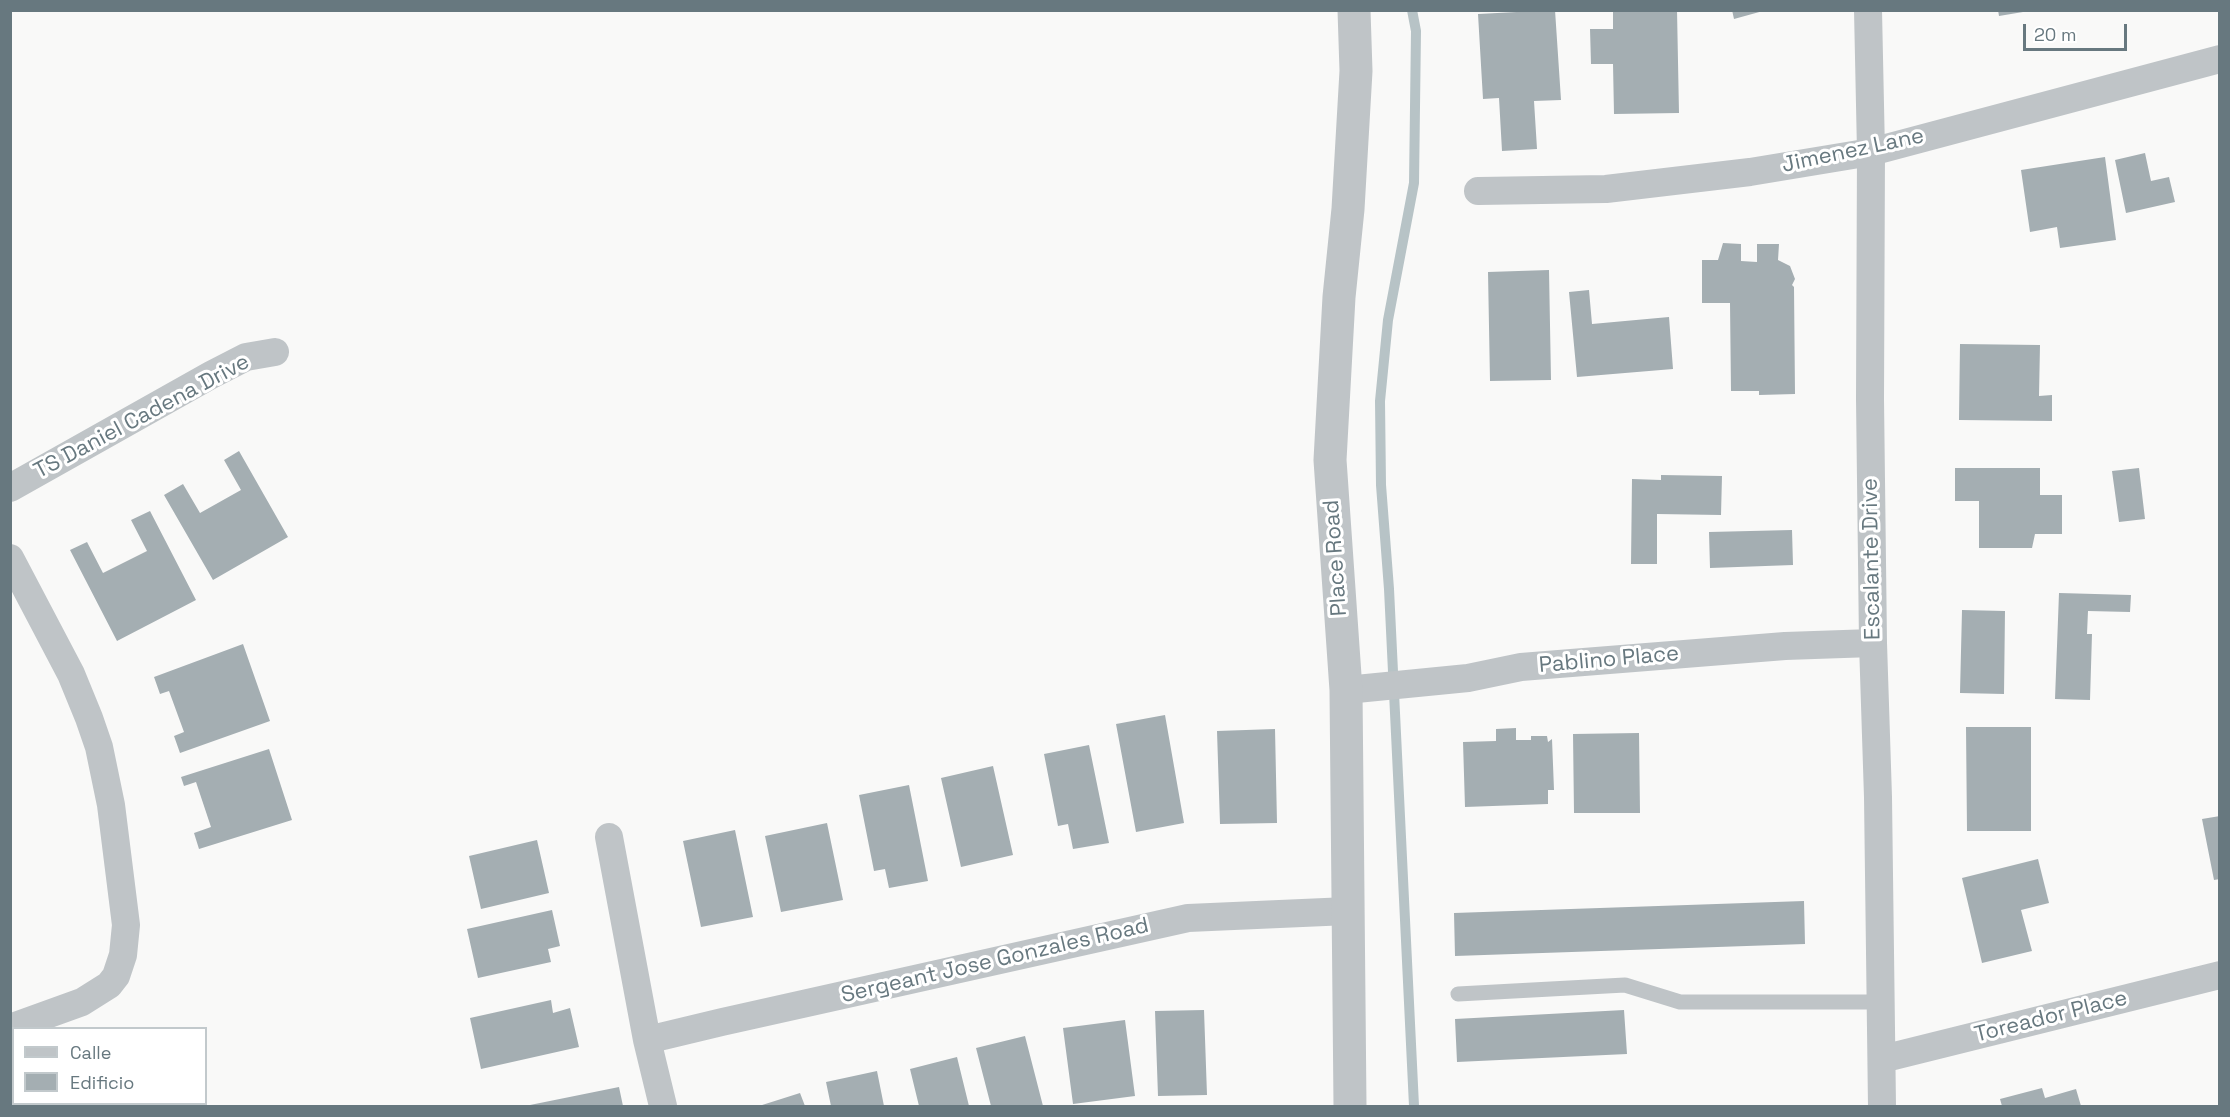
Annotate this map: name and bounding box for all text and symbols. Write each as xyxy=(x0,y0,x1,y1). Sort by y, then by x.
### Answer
scale bar xyxy=(2026,12,2130,50)
text: 20 m xyxy=(2034,23,2077,46)
street label: Jimenez Lane xyxy=(1779,123,1927,179)
street label: TS Daniel Cadena Drive xyxy=(30,349,254,485)
street label: Escalante Drive xyxy=(1857,478,1887,640)
street label: Place Road xyxy=(1319,499,1353,617)
street label: Pablino Place xyxy=(1538,641,1680,679)
street label: Sergeant Jose Gonzales Road xyxy=(839,913,1151,1009)
street label: Toreador Place xyxy=(1972,985,2130,1049)
legend xyxy=(12,1027,207,1105)
text: Calle xyxy=(70,1041,111,1064)
text: Edificio xyxy=(70,1071,134,1094)

